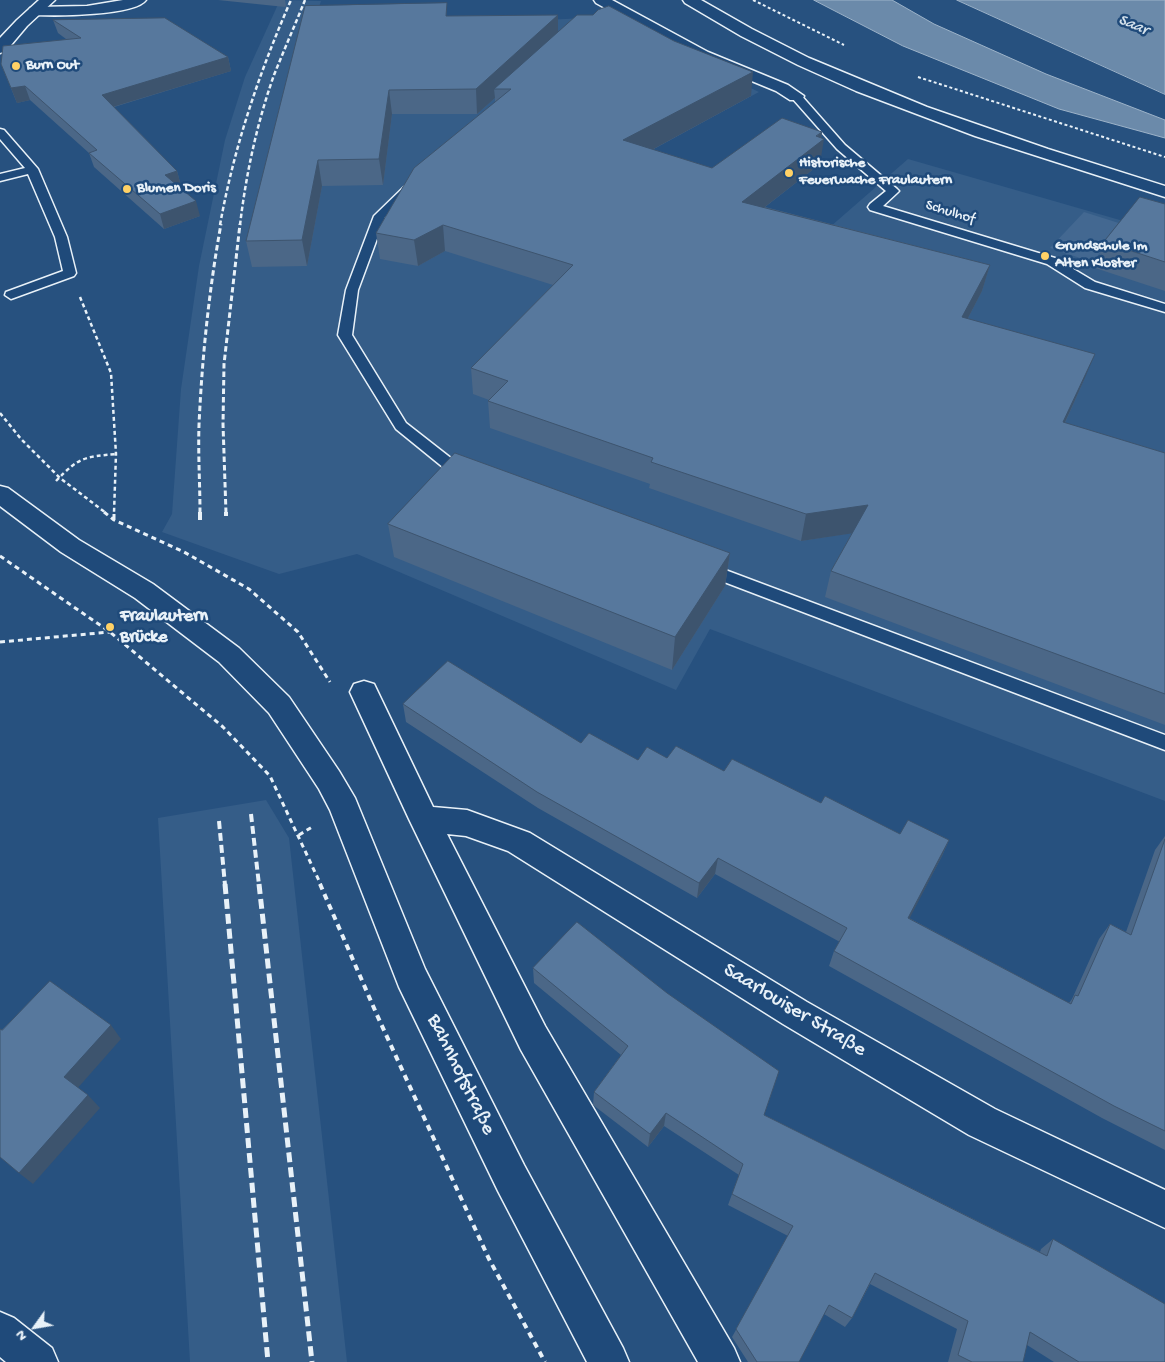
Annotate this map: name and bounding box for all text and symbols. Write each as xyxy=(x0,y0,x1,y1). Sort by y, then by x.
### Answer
water label: Saar xyxy=(1115,11,1151,41)
place label: Burn Out xyxy=(26,57,79,75)
marker: Burn Out xyxy=(10,60,22,72)
place label: Historische Feuerwache Fraulautern xyxy=(799,155,952,190)
marker: Historische Feuerwache Fraulautern xyxy=(783,167,795,179)
place label: Blumen Doris xyxy=(137,180,216,198)
marker: Blumen Doris xyxy=(121,183,133,195)
street label: Schulhof xyxy=(923,197,977,229)
place label: Grundschule Im Alten Kloster xyxy=(1055,238,1147,273)
marker: Grundschule Im Alten Kloster xyxy=(1039,250,1051,262)
place label: Fraulautern Brücke xyxy=(120,606,208,649)
marker: Fraulautern Brücke xyxy=(104,621,116,633)
street label: Saarlouiser Straße xyxy=(718,958,870,1064)
street label: Bahnhofstraße xyxy=(420,1010,500,1140)
north arrow xyxy=(10,1302,60,1352)
text: N xyxy=(12,1327,31,1344)

